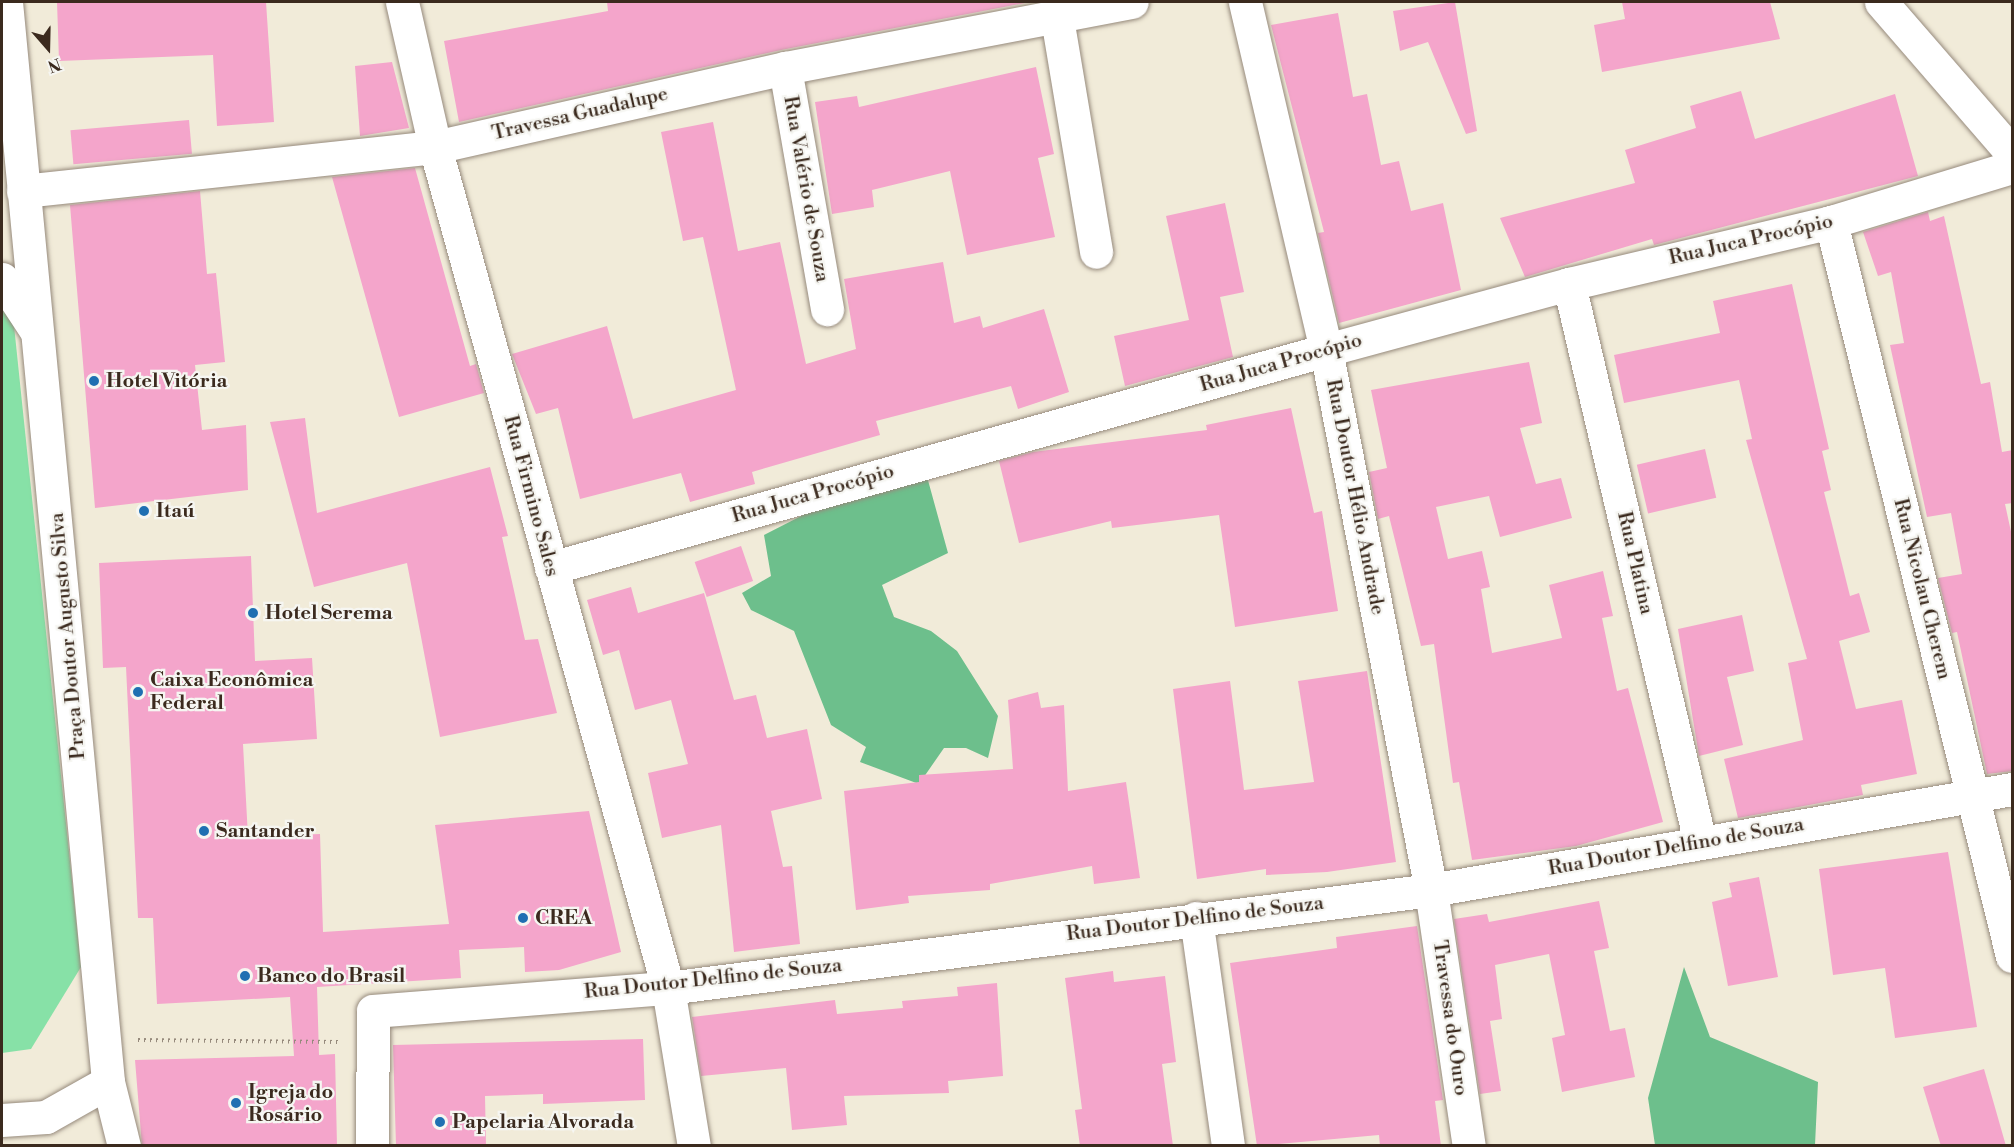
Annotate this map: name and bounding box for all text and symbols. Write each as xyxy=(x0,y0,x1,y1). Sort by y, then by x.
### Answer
north arrow xyxy=(18,18,78,78)
text: N xyxy=(45,53,64,76)
street label: Travessa Guadalupe xyxy=(490,82,670,146)
street label: Rua Valério de Souza xyxy=(778,94,834,284)
street label: Rua Juca Procópio xyxy=(1667,209,1835,271)
street label: Rua Juca Procópio xyxy=(1197,328,1365,398)
place label: Hotel Vitória xyxy=(106,369,227,393)
marker: Hotel Vitória xyxy=(87,374,101,388)
street label: Rua Doutor Hélio Andrade xyxy=(1320,377,1390,617)
street label: Rua Firmino Sales xyxy=(498,413,564,579)
street label: Rua Juca Procópio xyxy=(729,459,897,529)
street label: Rua Nicolau Cherem xyxy=(1888,496,1956,682)
place label: Itaú xyxy=(156,499,194,523)
marker: Itaú xyxy=(137,504,151,518)
street label: Rua Platina xyxy=(1612,509,1658,617)
street label: Praça Doutor Augusto Silva xyxy=(45,512,91,760)
place label: Hotel Serema xyxy=(265,601,393,625)
marker: Hotel Serema xyxy=(246,606,260,620)
place label: Caixa Econômica Federal xyxy=(150,668,313,715)
marker: Caixa Econômica Federal xyxy=(131,685,145,699)
street label: Rua Doutor Delfino de Souza xyxy=(1546,813,1806,881)
place label: Santander xyxy=(216,819,315,843)
marker: Santander xyxy=(197,824,211,838)
street label: Rua Doutor Delfino de Souza xyxy=(1065,891,1325,947)
place label: CREA xyxy=(535,906,592,930)
marker: CREA xyxy=(516,911,530,925)
street label: Travessa do Ouro xyxy=(1427,939,1473,1097)
street label: Rua Doutor Delfino de Souza xyxy=(583,954,843,1004)
place label: Banco do Brasil xyxy=(257,964,405,988)
marker: Banco do Brasil xyxy=(238,969,252,983)
place label: Igreja do Rosário xyxy=(248,1080,333,1127)
marker: Igreja do Rosário xyxy=(229,1096,243,1110)
place label: Papelaria Alvorada xyxy=(452,1110,634,1134)
marker: Papelaria Alvorada xyxy=(433,1115,447,1129)

